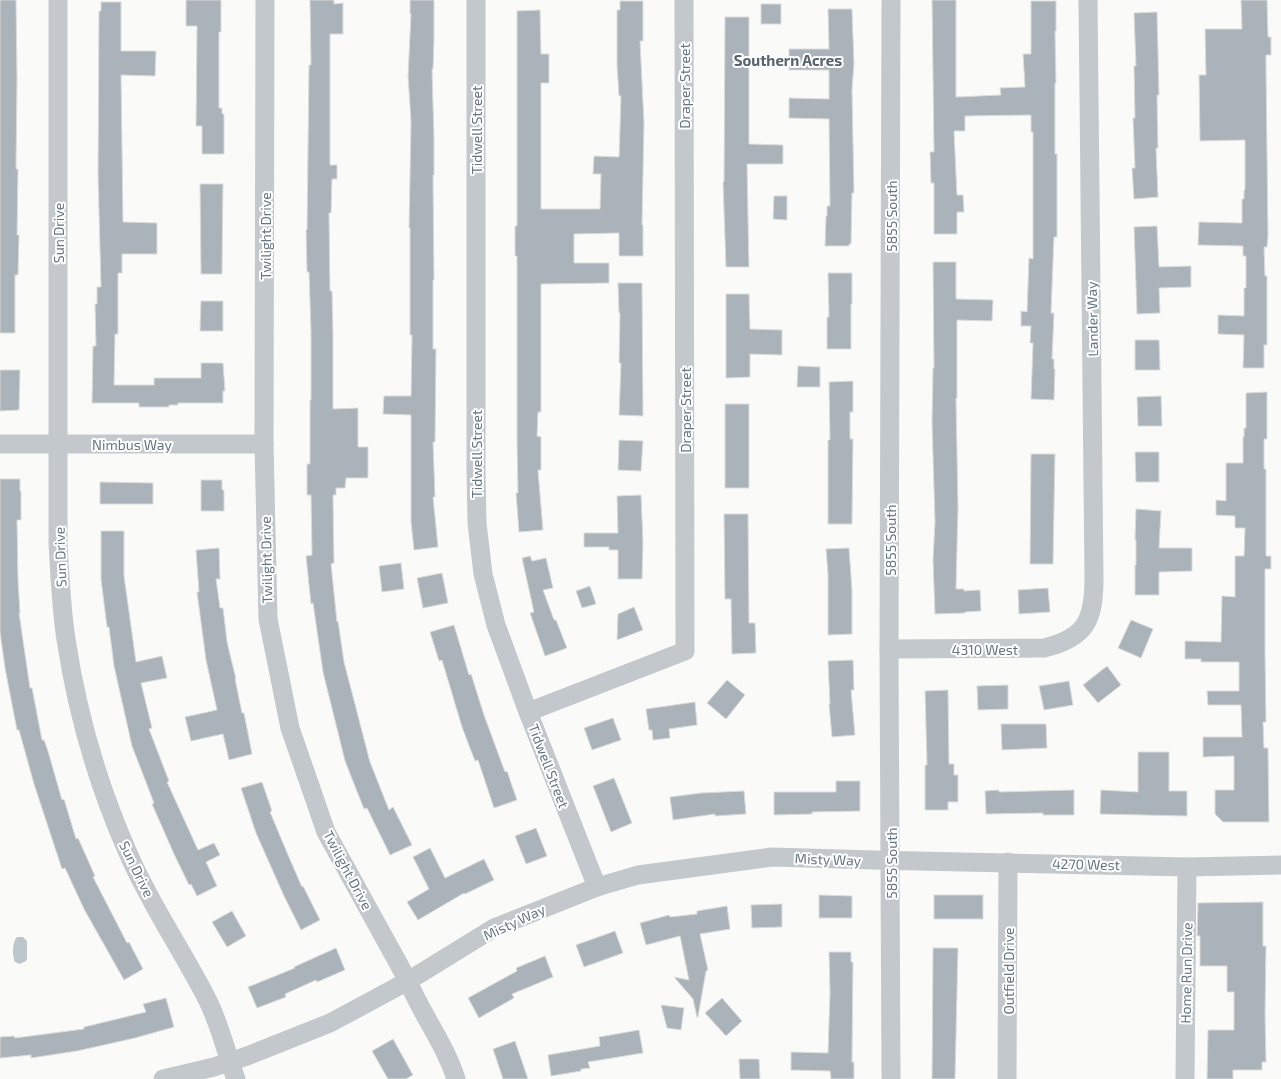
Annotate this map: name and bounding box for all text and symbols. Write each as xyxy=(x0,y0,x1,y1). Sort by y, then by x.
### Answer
street label: Draper Street xyxy=(676,43,693,129)
district label: Southern Acres xyxy=(734,51,842,69)
street label: Tidwell Street xyxy=(468,86,485,174)
street label: 5855 South xyxy=(883,180,900,252)
street label: Twilight Drive xyxy=(257,192,274,280)
street label: Sun Drive xyxy=(50,203,67,263)
street label: Lander Way xyxy=(1083,281,1101,357)
street label: Draper Street xyxy=(677,367,694,453)
street label: Tidwell Street xyxy=(468,410,485,498)
street label: Nimbus Way xyxy=(92,436,172,453)
street label: 5855 South xyxy=(882,504,899,576)
street label: Twilight Drive xyxy=(257,516,275,604)
street label: Sun Drive xyxy=(50,527,70,587)
street label: 4310 West xyxy=(952,641,1018,658)
street label: Tidwell Street xyxy=(525,722,573,810)
street label: Twilight Drive xyxy=(320,827,376,913)
street label: 5855 South xyxy=(883,827,900,899)
street label: Sun Drive xyxy=(116,838,158,900)
street label: Misty Way xyxy=(795,849,862,869)
street label: 4270 West xyxy=(1052,855,1120,873)
street label: Misty Way xyxy=(480,900,548,944)
street label: Home Run Drive xyxy=(1177,922,1195,1024)
street label: Outfield Drive xyxy=(1000,927,1017,1015)

